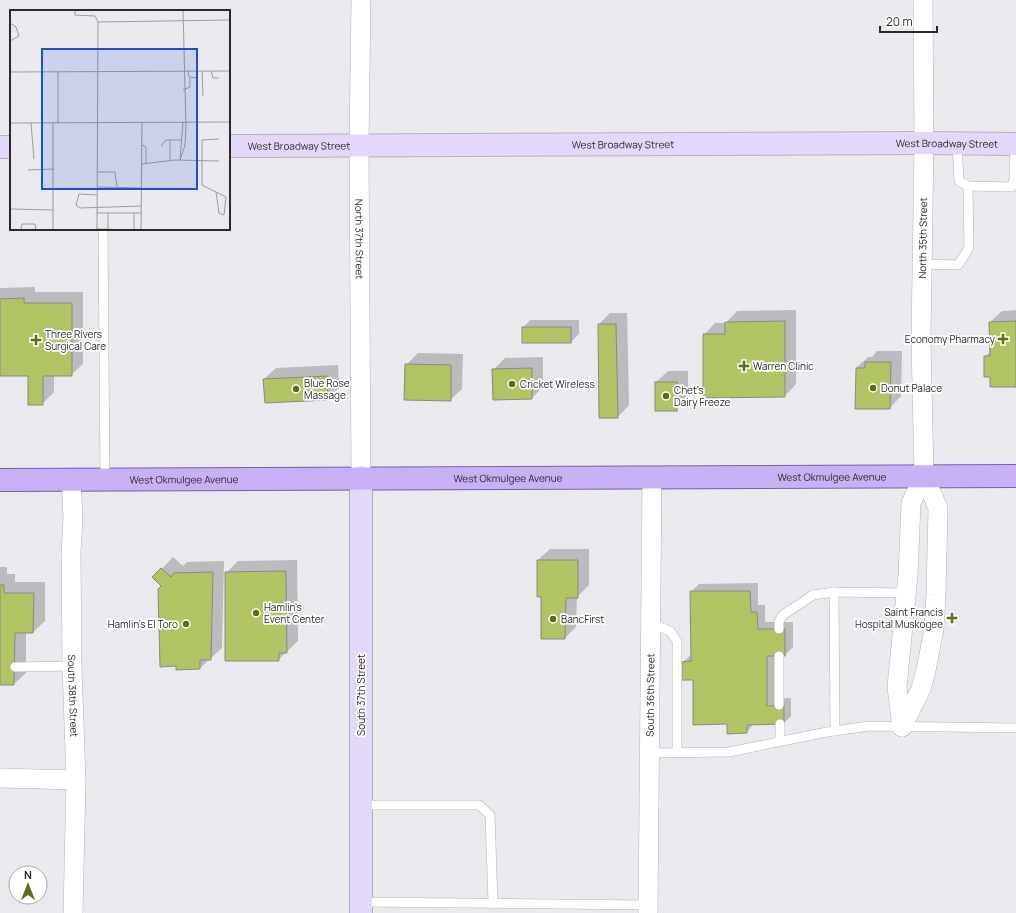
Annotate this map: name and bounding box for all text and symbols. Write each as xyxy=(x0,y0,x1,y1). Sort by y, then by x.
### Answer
scale bar xyxy=(880,8,937,34)
inset map xyxy=(10,10,230,230)
text: 20 m xyxy=(886,13,913,30)
street label: West Broadway Street xyxy=(896,136,998,151)
street label: West Broadway Street xyxy=(572,137,674,152)
street label: West Broadway Street xyxy=(248,138,350,153)
street label: North 35th Street xyxy=(915,197,930,279)
street label: North 37th Street xyxy=(352,199,367,279)
place label: Three Rivers Surgical Care xyxy=(45,327,106,353)
place label: Economy Pharmacy xyxy=(905,332,996,346)
marker: Three Rivers Surgical Care xyxy=(30,334,42,346)
marker: Economy Pharmacy xyxy=(998,334,1008,344)
place label: Warren Clinic xyxy=(753,359,814,373)
marker: Warren Clinic xyxy=(738,360,750,372)
place label: Blue Rose Massage xyxy=(304,376,350,402)
place label: Cricket Wireless xyxy=(520,377,595,391)
marker: Cricket Wireless xyxy=(507,379,517,389)
place label: Donut Palace xyxy=(881,381,942,395)
place label: Chet's Dairy Freeze xyxy=(674,383,731,409)
marker: Donut Palace xyxy=(868,383,878,393)
marker: Blue Rose Massage xyxy=(291,384,301,394)
marker: Chet's Dairy Freeze xyxy=(661,391,671,401)
street label: West Okmulgee Avenue xyxy=(778,470,887,484)
street label: West Okmulgee Avenue xyxy=(454,471,563,485)
street label: West Okmulgee Avenue xyxy=(130,472,239,486)
place label: Hamlin's Event Center xyxy=(264,600,325,626)
place label: Saint Francis Hospital Muskogee xyxy=(855,605,943,631)
marker: Hamlin's Event Center xyxy=(251,608,261,618)
place label: BancFirst xyxy=(561,612,604,626)
marker: Saint Francis Hospital Muskogee xyxy=(946,612,958,624)
marker: BancFirst xyxy=(548,614,558,624)
place label: Hamlin's El Toro xyxy=(108,617,178,631)
marker: Hamlin's El Toro xyxy=(181,619,191,629)
street label: South 36th Street xyxy=(643,653,657,737)
street label: South 38th Street xyxy=(65,654,81,737)
street label: South 37th Street xyxy=(354,654,368,736)
north arrow xyxy=(8,865,48,905)
text: N xyxy=(24,867,32,882)

